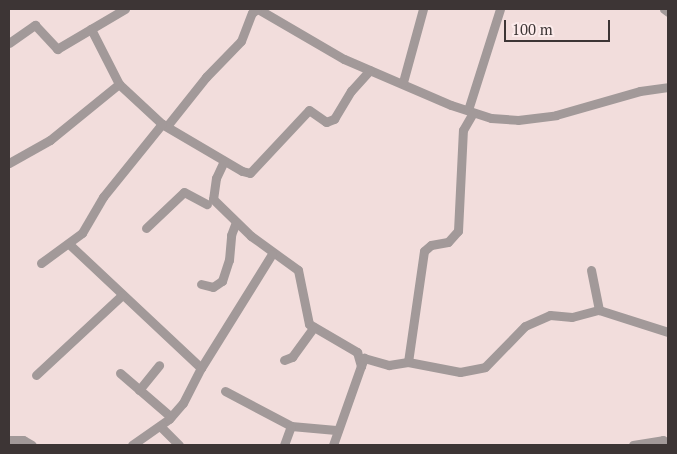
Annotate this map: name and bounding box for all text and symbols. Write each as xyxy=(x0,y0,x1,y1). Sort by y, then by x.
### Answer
scale bar xyxy=(507,10,613,42)
text: 100 m xyxy=(512,19,553,39)

